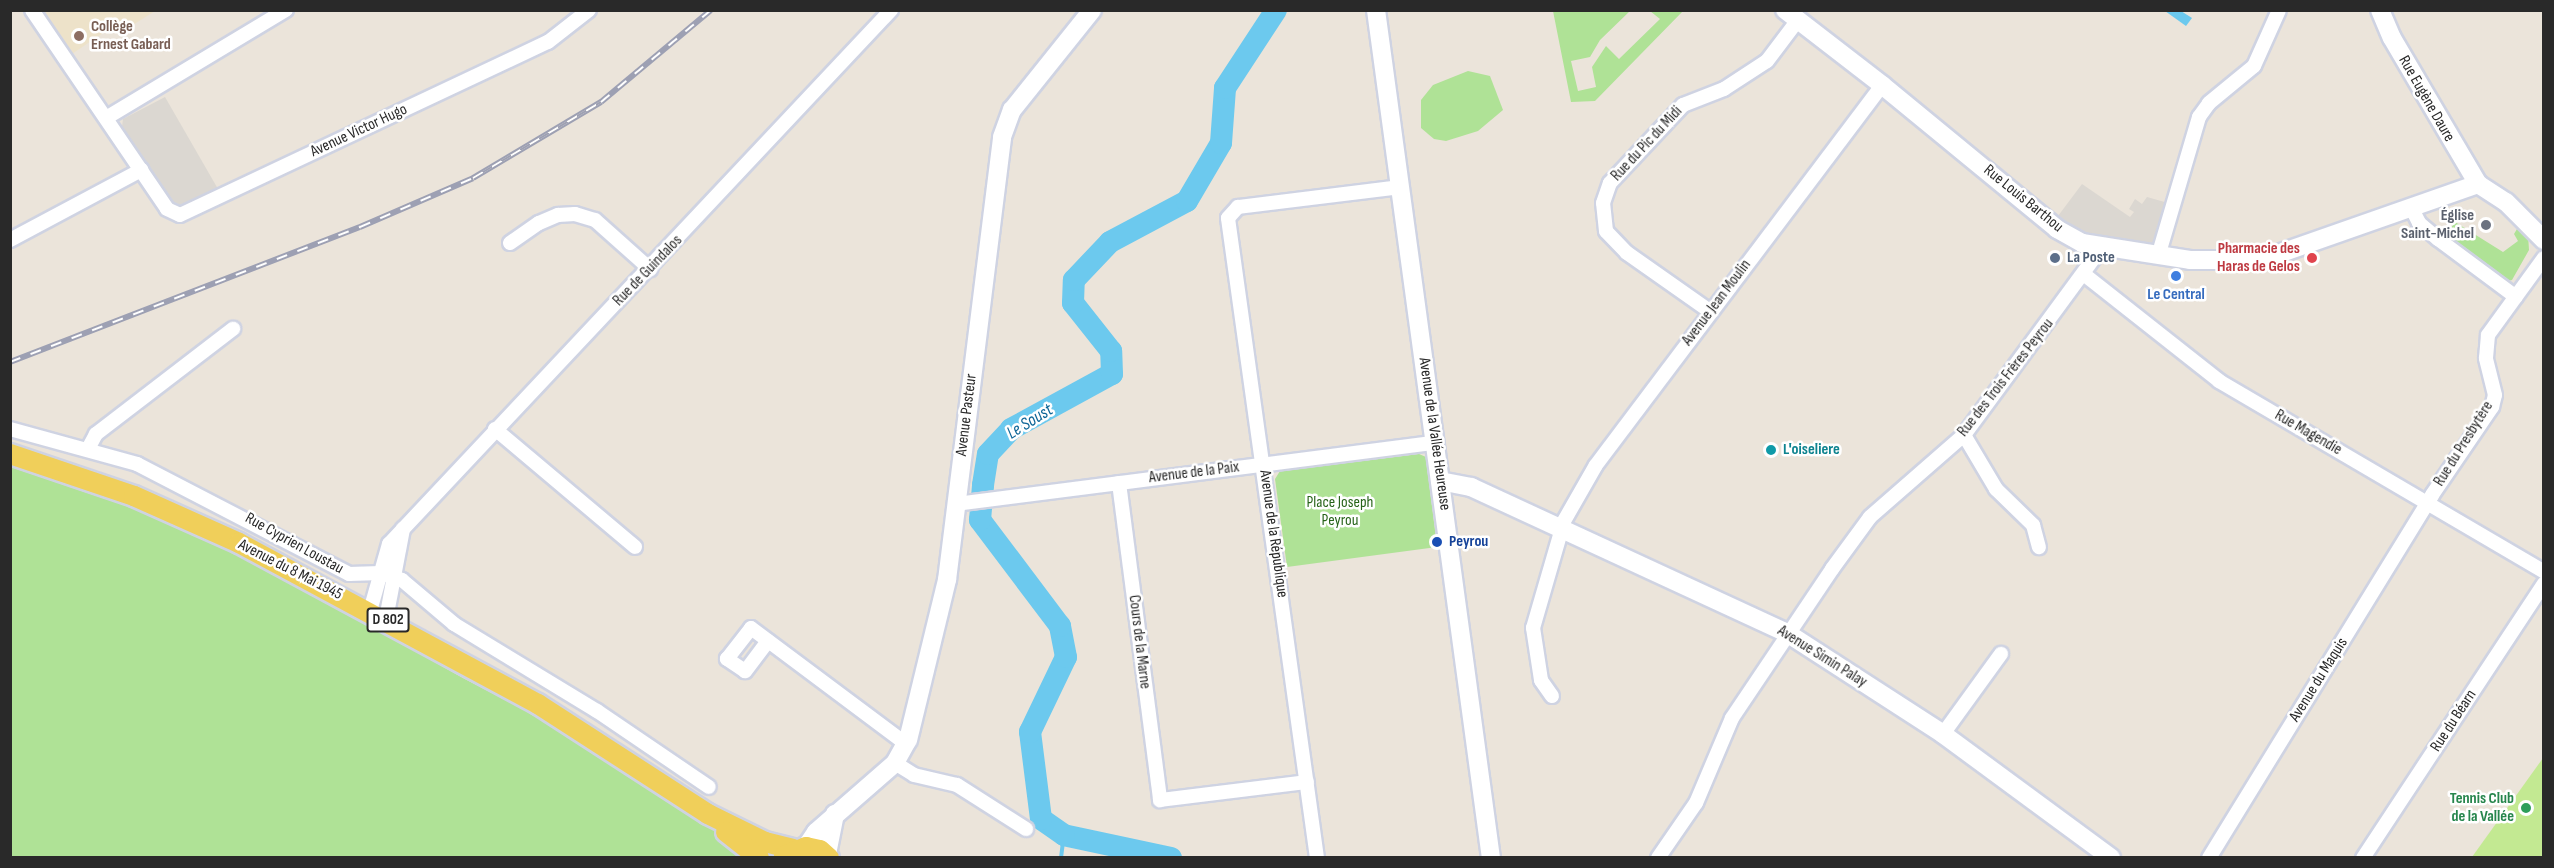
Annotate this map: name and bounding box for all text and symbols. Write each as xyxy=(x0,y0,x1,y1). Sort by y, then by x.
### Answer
place label: Collège Ernest Gabard xyxy=(91,17,171,55)
marker: Collège Ernest Gabard xyxy=(72,29,86,43)
street label: Rue Eugène Daure xyxy=(2394,53,2458,145)
street label: Avenue Victor Hugo xyxy=(308,100,410,162)
street label: Rue du Pic du Midi xyxy=(1607,102,1687,186)
street label: Rue Louis Barthou xyxy=(1979,161,2067,237)
place label: Église Saint-Michel xyxy=(2401,206,2474,244)
marker: Église Saint-Michel xyxy=(2479,218,2493,232)
street label: Rue de Guindalos xyxy=(609,231,687,311)
place label: Pharmacie des Haras de Gelos xyxy=(2217,239,2300,277)
place label: La Poste xyxy=(2067,248,2115,268)
marker: La Poste xyxy=(2048,251,2062,265)
marker: Pharmacie des Haras de Gelos xyxy=(2305,251,2319,265)
street label: Avenue Jean Moulin xyxy=(1678,256,1756,350)
marker: Le Central xyxy=(2169,269,2183,283)
place label: Le Central xyxy=(2147,285,2205,305)
street label: Rue des Trois Frères Peyrou xyxy=(1954,315,2058,441)
street label: Avenue de la Vallée Heureuse xyxy=(1414,356,1454,512)
street label: Avenue Pasteur xyxy=(952,373,982,457)
street label: Rue du Presbytère xyxy=(2430,398,2498,490)
water label: Le Soust xyxy=(1003,400,1057,444)
street label: Rue Magendie xyxy=(2271,406,2345,460)
place label: L'oiseliere xyxy=(1783,440,1840,460)
marker: L'oiseliere xyxy=(1764,443,1778,457)
street label: Avenue de la Paix xyxy=(1148,458,1240,488)
street label: Avenue de la République xyxy=(1255,469,1291,599)
park label: Place Joseph Peyrou xyxy=(1307,493,1373,531)
street label: Rue Cyprien Loustau xyxy=(241,509,347,579)
place label: Peyrou xyxy=(1449,532,1488,552)
marker: Peyrou xyxy=(1430,535,1444,549)
street label: Avenue du 8 Mai 1945 xyxy=(235,536,345,604)
street label: Cours de la Marne xyxy=(1124,594,1154,690)
road number: D 802 xyxy=(366,608,410,632)
street label: Avenue Simin Palay xyxy=(1774,622,1870,692)
street label: Avenue du Maquis xyxy=(2286,635,2352,725)
street label: Rue du Béarn xyxy=(2427,686,2481,756)
place label: Tennis Club de la Vallée xyxy=(2450,789,2514,827)
marker: Tennis Club de la Vallée xyxy=(2519,801,2533,815)

